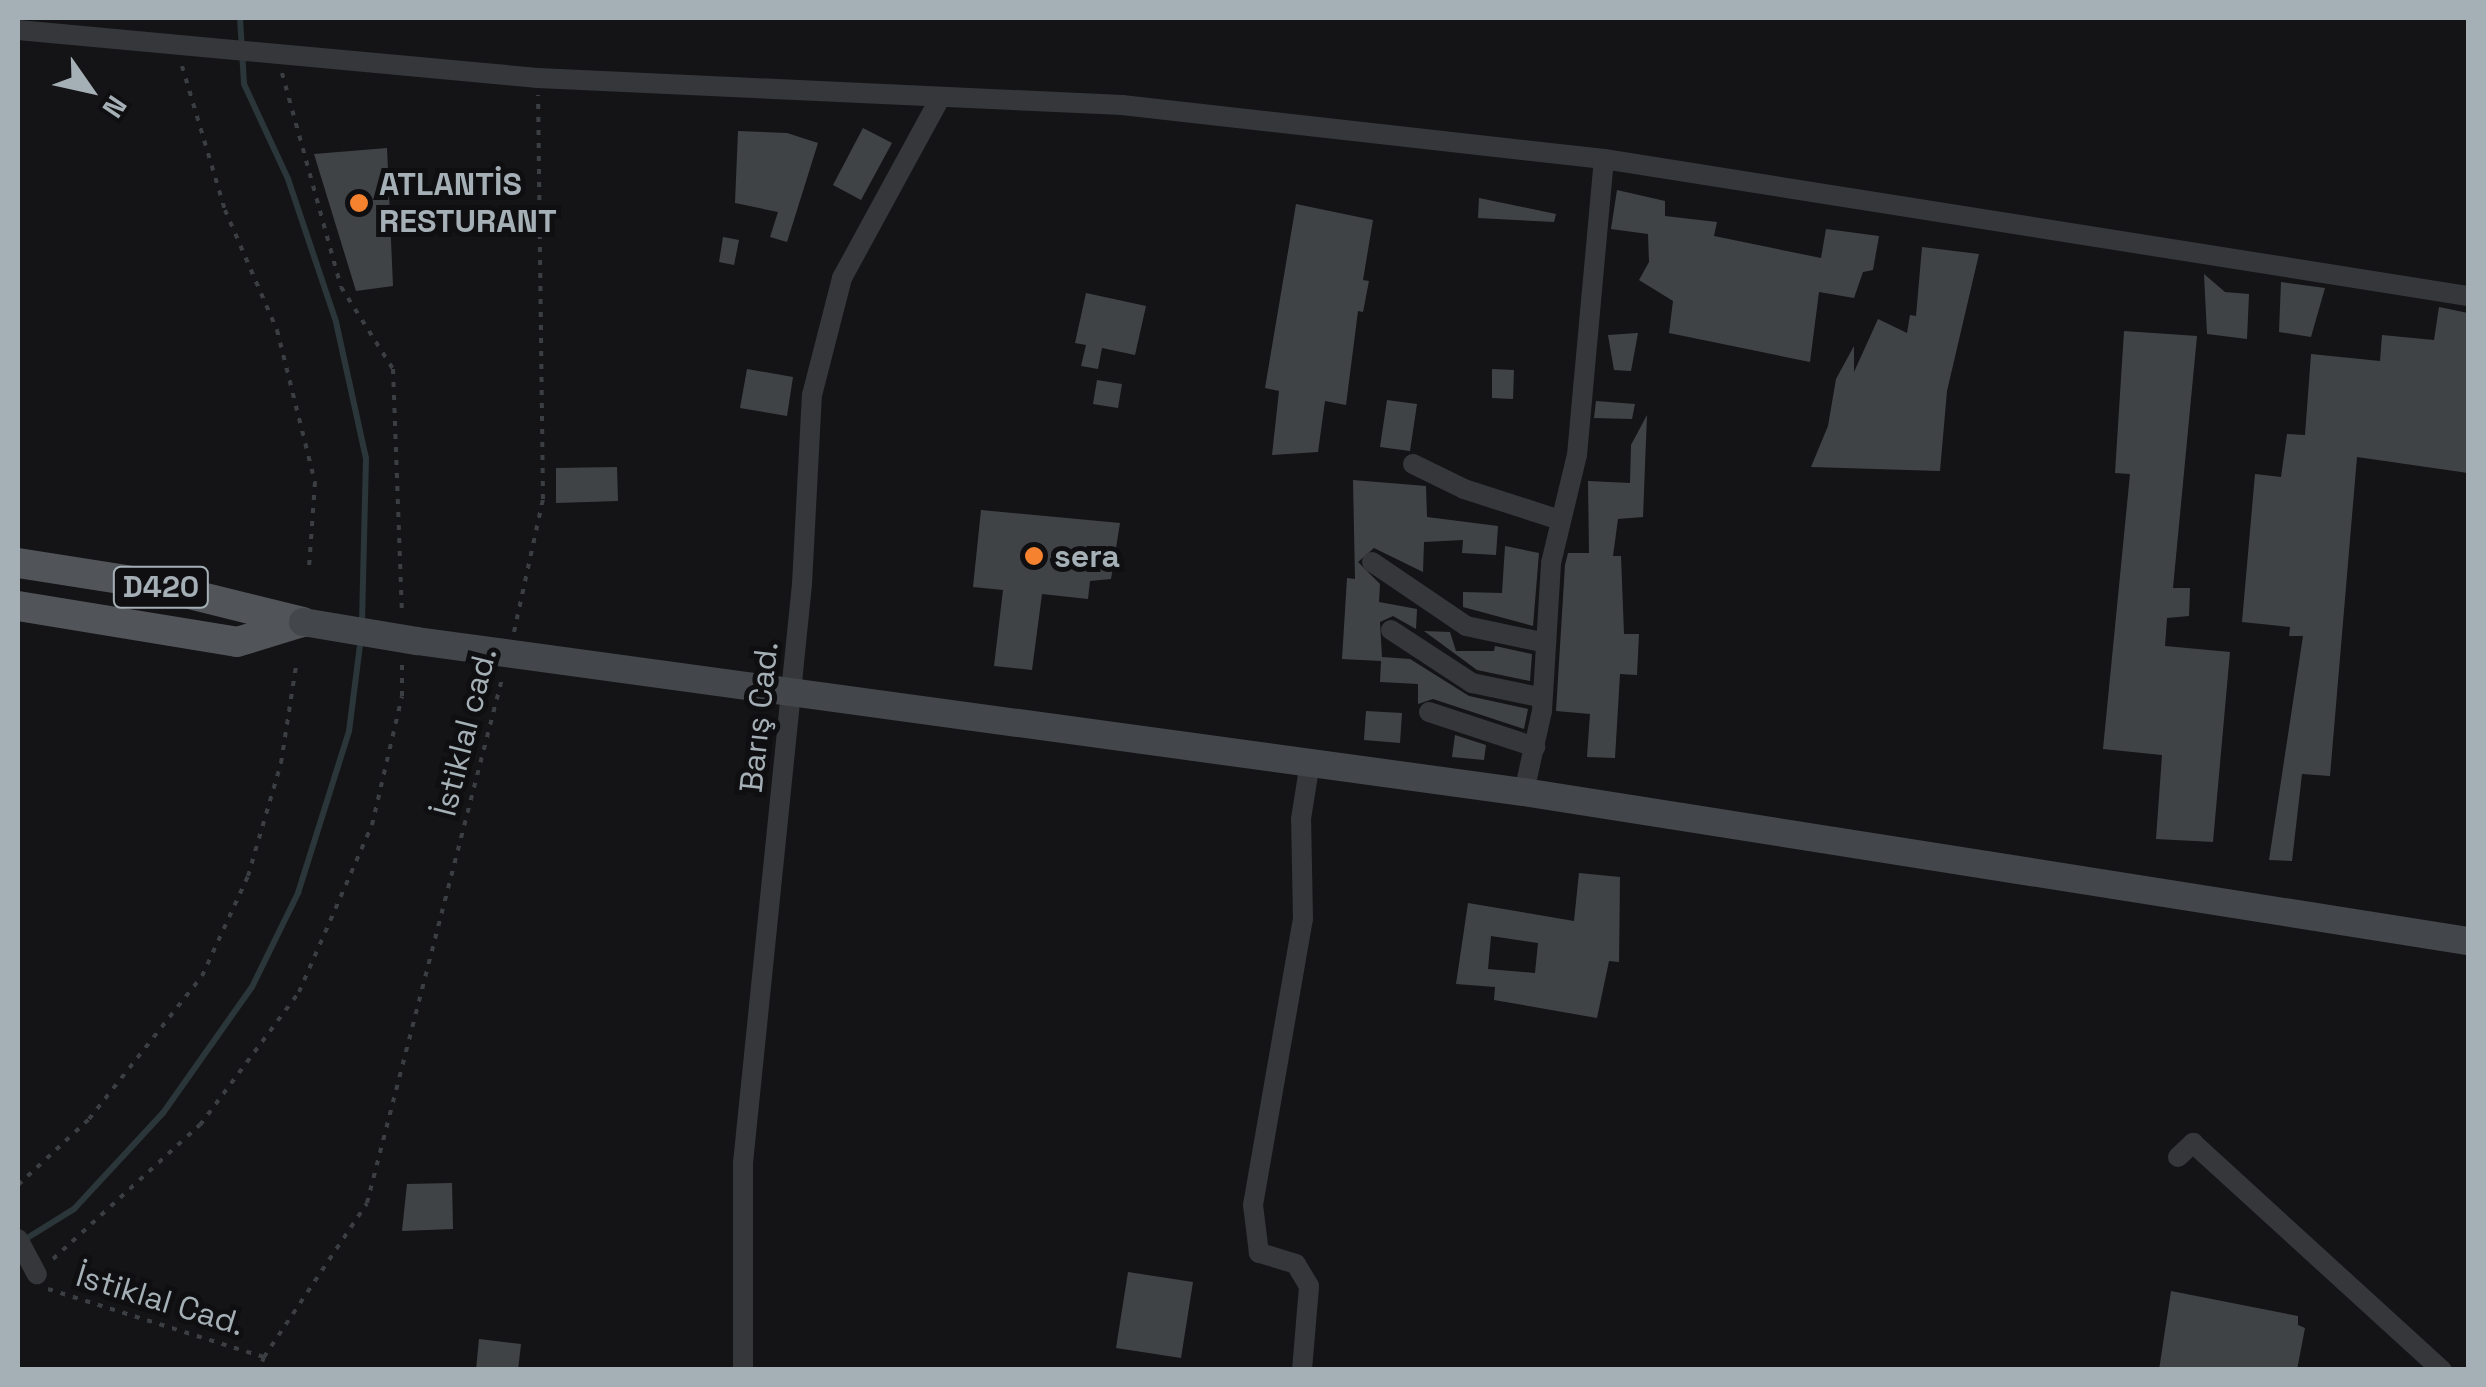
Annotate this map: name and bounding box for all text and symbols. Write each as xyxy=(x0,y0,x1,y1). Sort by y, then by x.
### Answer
north arrow xyxy=(40,40,140,140)
text: N xyxy=(95,89,135,125)
place label: ATLANTİS RESTURANT xyxy=(379,166,557,241)
marker: ATLANTİS RESTURANT xyxy=(348,192,370,214)
place label: sera xyxy=(1054,537,1120,575)
marker: sera xyxy=(1023,545,1045,567)
road number: D420 xyxy=(111,562,211,612)
street label: Barış Cad. xyxy=(732,640,786,794)
street label: İstiklal cad. xyxy=(426,644,504,820)
street label: İstiklal Cad. xyxy=(71,1256,249,1344)

